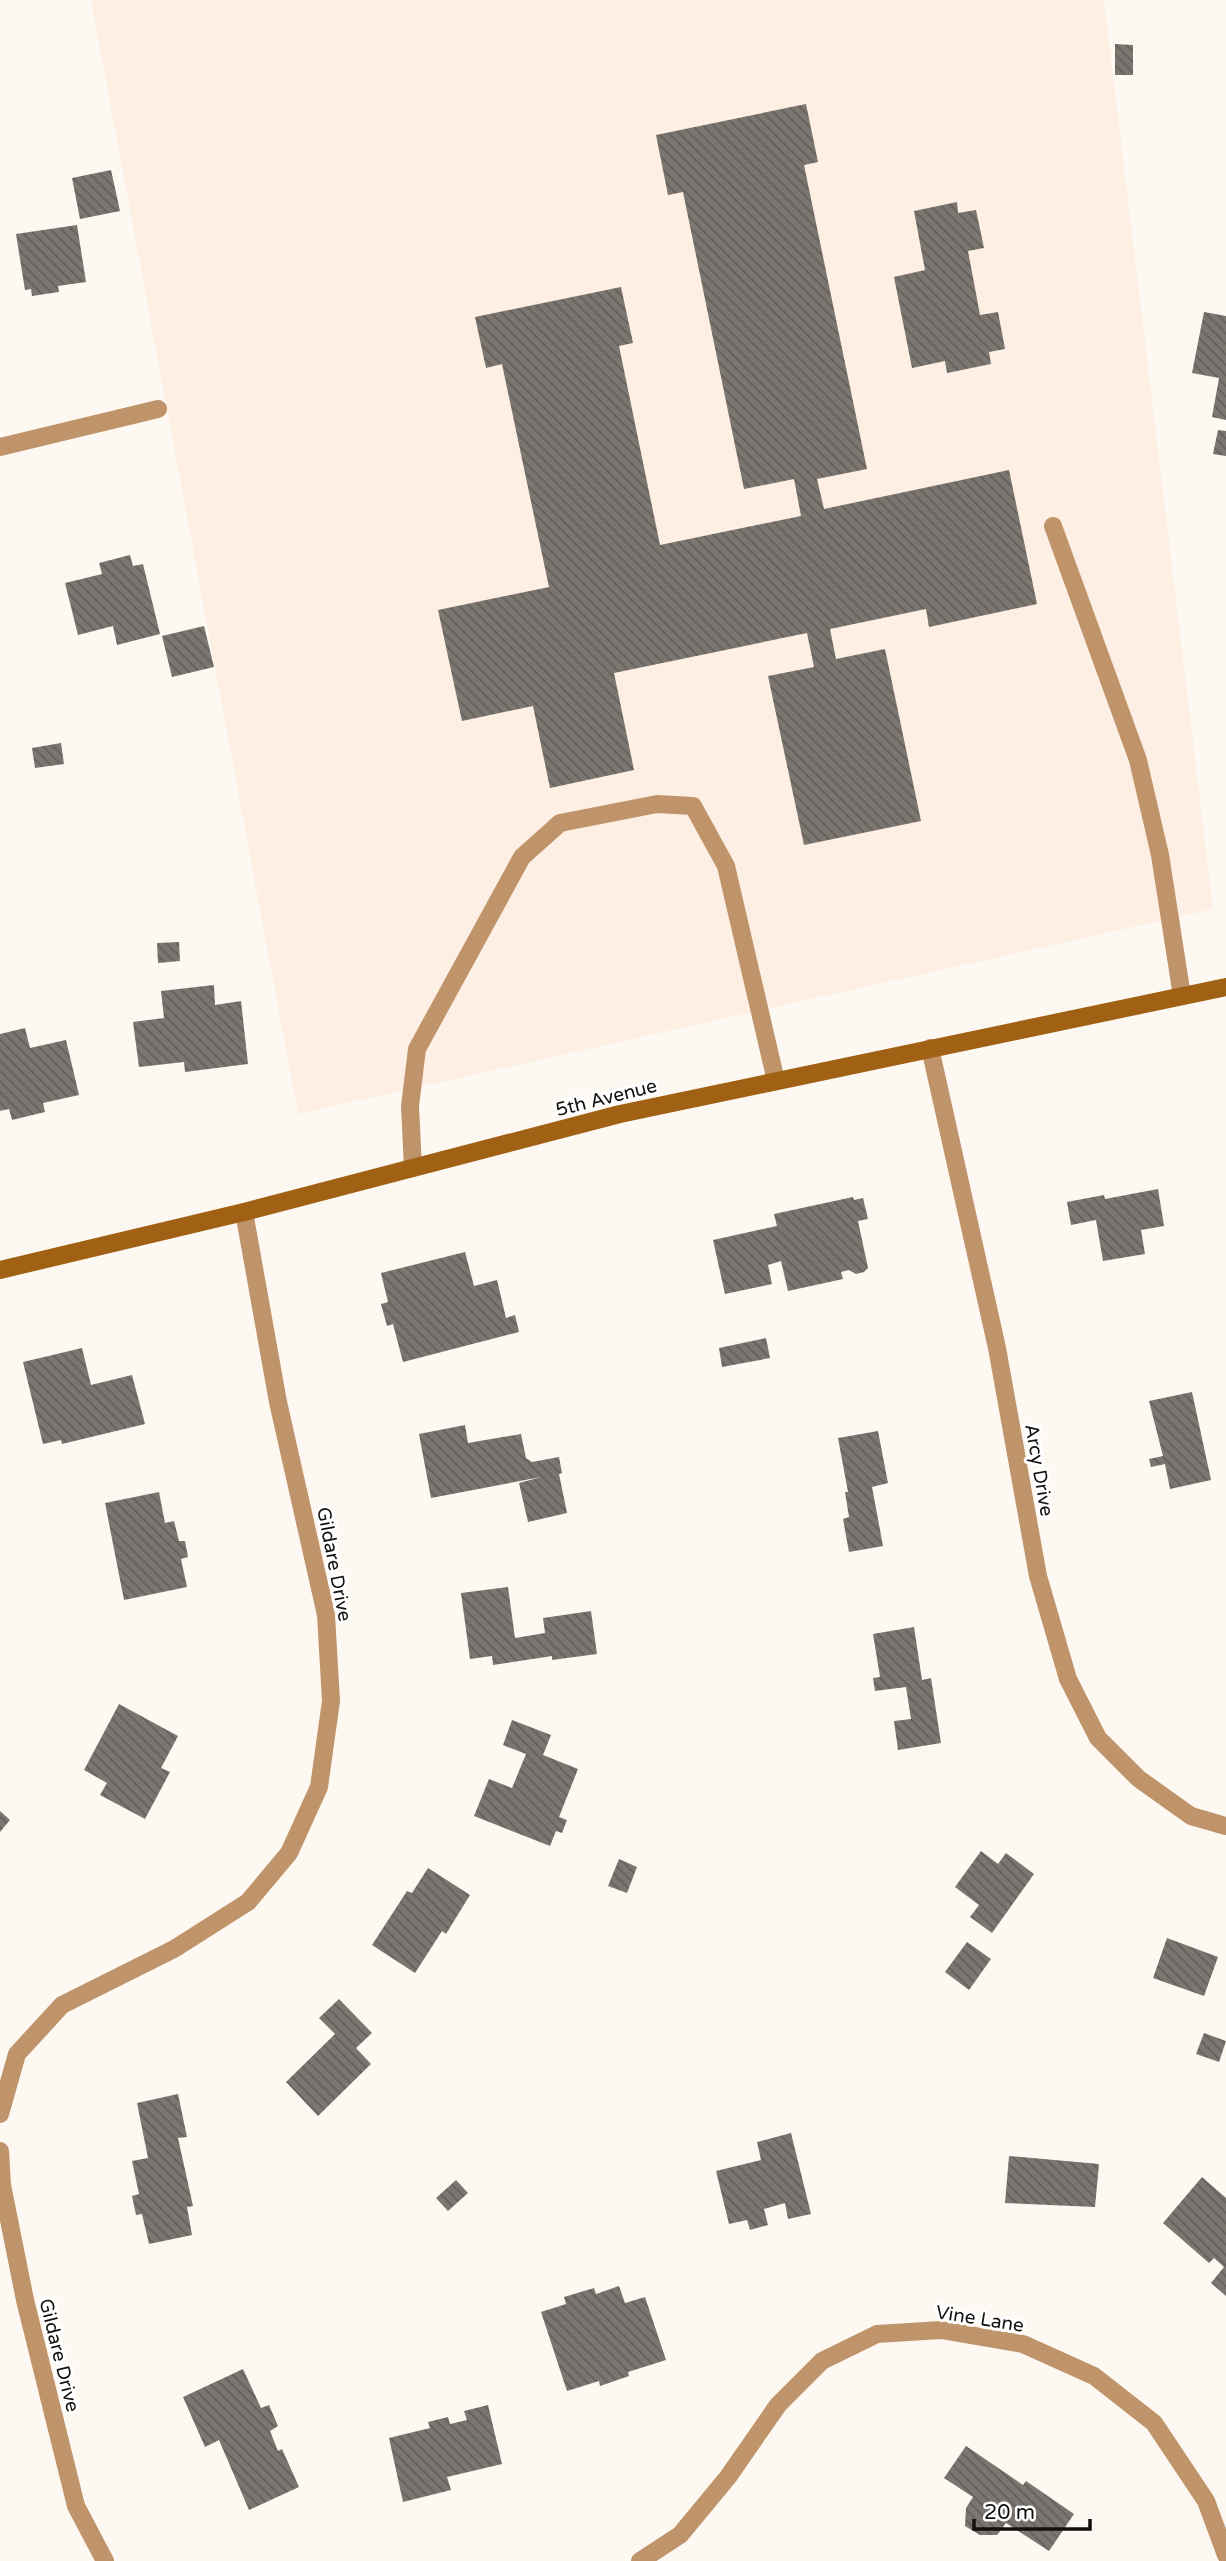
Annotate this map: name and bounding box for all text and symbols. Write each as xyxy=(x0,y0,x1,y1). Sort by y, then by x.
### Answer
street label: 5th Avenue xyxy=(553,1075,659,1121)
street label: Arcy Drive xyxy=(1020,1422,1058,1518)
street label: Gildare Drive xyxy=(312,1505,356,1623)
street label: Gildare Drive xyxy=(34,2296,84,2414)
street label: Vine Lane xyxy=(934,2301,1025,2337)
scale bar xyxy=(974,2488,1090,2532)
text: 20 m xyxy=(984,2500,1035,2525)

